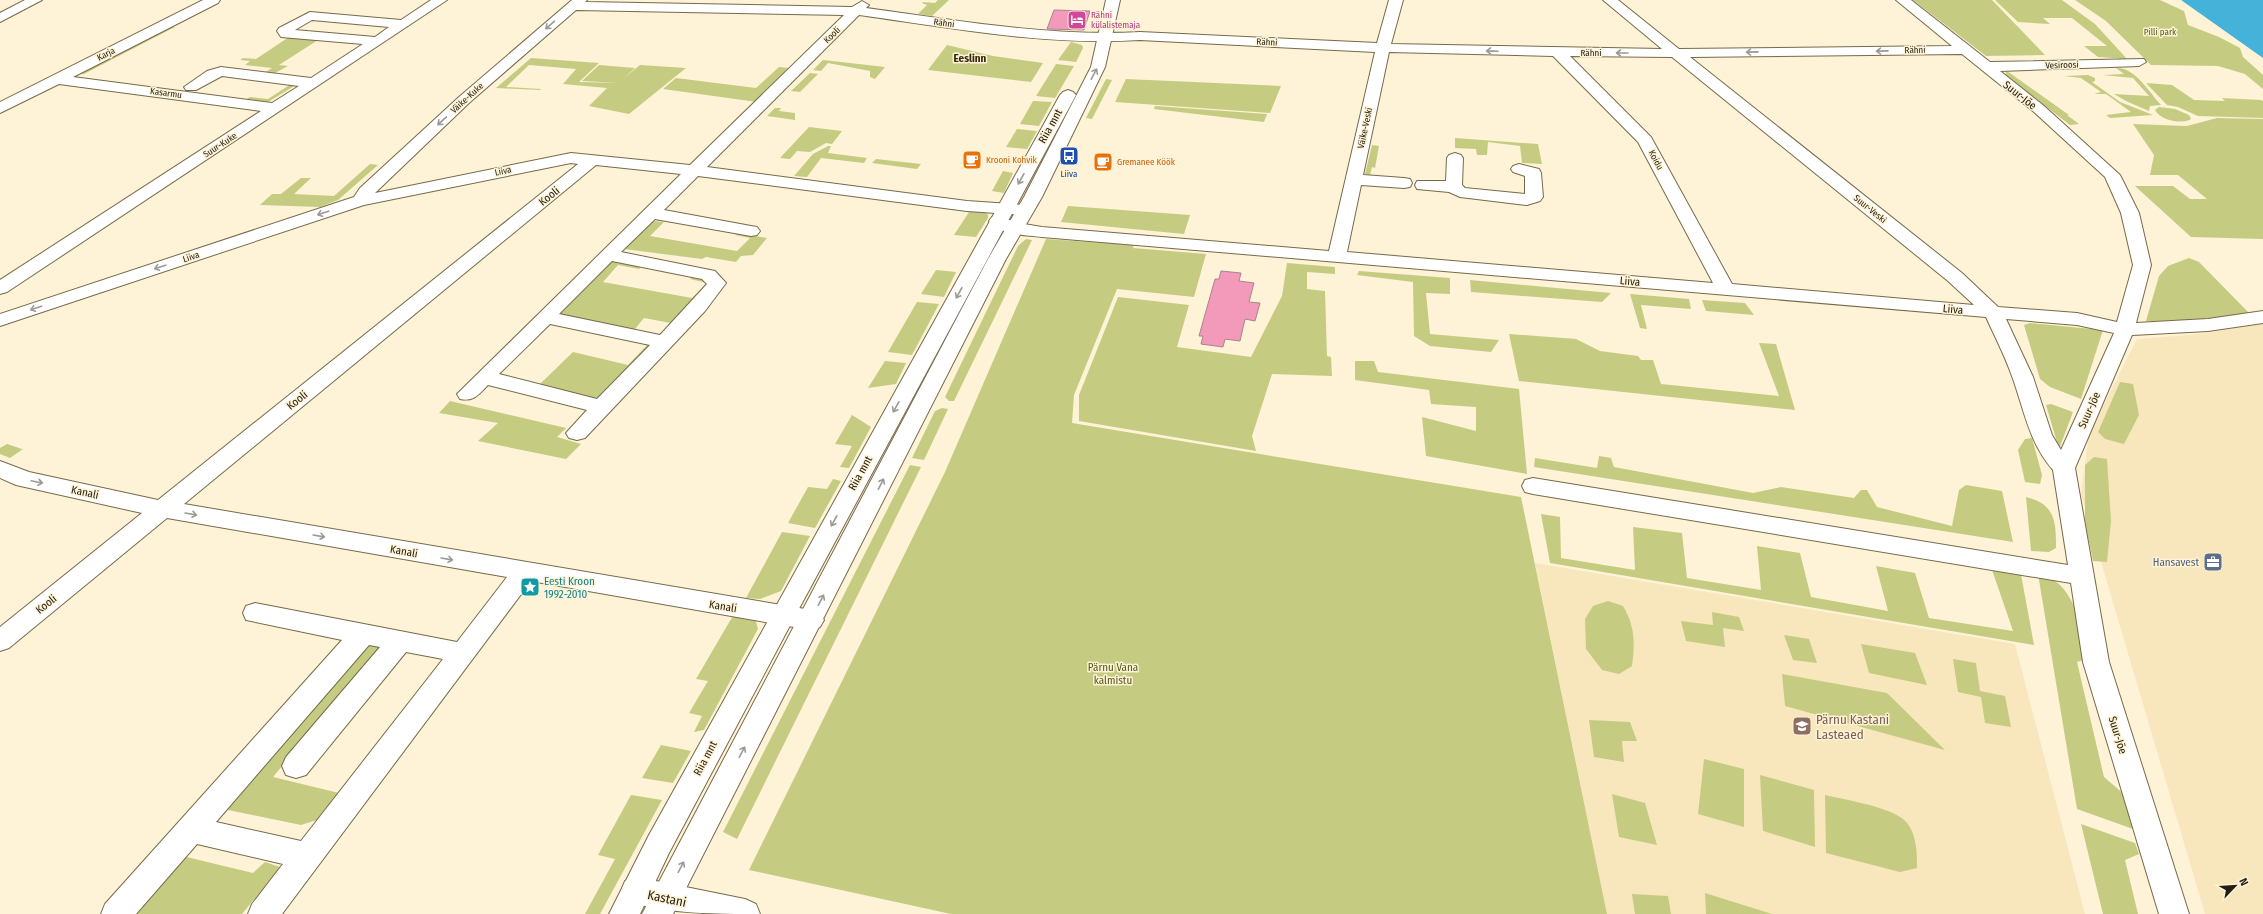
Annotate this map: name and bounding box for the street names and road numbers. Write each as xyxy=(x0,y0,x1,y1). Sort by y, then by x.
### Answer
street label: Rähni xyxy=(933,17,955,29)
street label: Kooli xyxy=(822,25,842,45)
street label: Rähni xyxy=(1256,36,1278,48)
street label: Karja xyxy=(95,45,117,63)
street label: Rähni xyxy=(1904,45,1926,55)
street label: Rähni xyxy=(1581,48,1601,58)
street label: Vesiroosi xyxy=(2045,59,2079,71)
street label: Suur-Jõe xyxy=(2000,78,2039,112)
street label: Väike-Kuke xyxy=(449,80,486,115)
street label: Kasarmu xyxy=(149,86,183,100)
street label: Riia mnt xyxy=(1036,106,1065,146)
street label: Väike-Veski xyxy=(1356,107,1374,149)
street label: Suur-Kuke xyxy=(201,130,239,160)
street label: Koidu xyxy=(1647,148,1665,172)
street label: Liiva xyxy=(494,164,513,178)
street label: Kooli xyxy=(536,184,562,209)
street label: Suur-Veski xyxy=(1852,193,1888,225)
street label: Liiva xyxy=(181,249,201,264)
street label: Liiva xyxy=(1619,274,1641,289)
street label: Liiva xyxy=(1942,302,1964,317)
street label: Kooli xyxy=(284,388,310,413)
street label: Suur-Jõe xyxy=(2076,390,2103,430)
street label: Riia mnt xyxy=(846,453,875,493)
street label: Kanali xyxy=(70,483,100,502)
street label: Kanali xyxy=(389,543,419,560)
street label: Kooli xyxy=(33,592,59,617)
street label: Kanali xyxy=(708,598,738,615)
street label: Suur-Jõe xyxy=(2106,715,2129,756)
street label: Riia mnt xyxy=(691,738,720,778)
street label: Kastani xyxy=(646,887,688,910)

